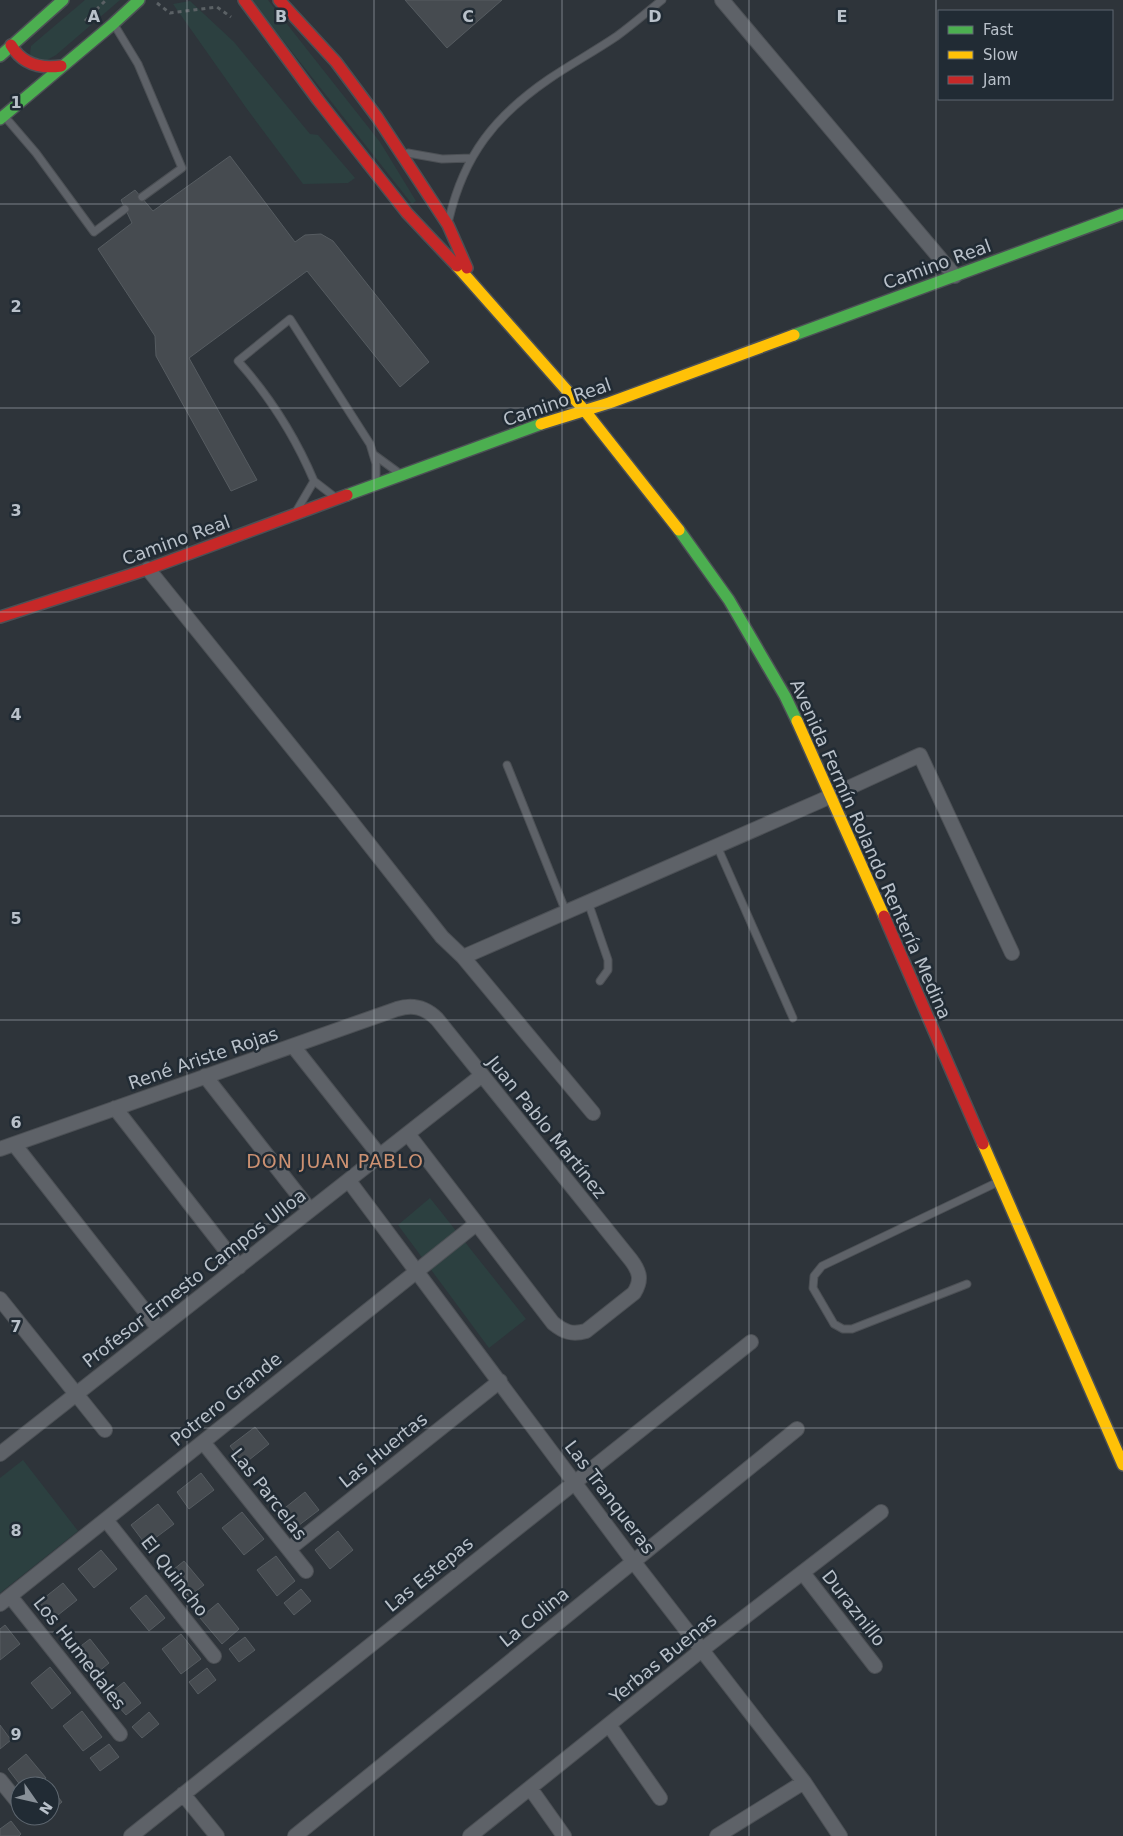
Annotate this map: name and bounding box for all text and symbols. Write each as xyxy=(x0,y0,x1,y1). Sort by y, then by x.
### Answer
text: A xyxy=(88,7,101,26)
text: B xyxy=(275,7,287,26)
text: C xyxy=(462,7,474,26)
text: D xyxy=(648,7,662,26)
text: E xyxy=(837,7,847,26)
legend xyxy=(938,10,1113,100)
text: Fast xyxy=(983,21,1013,39)
text: Slow xyxy=(983,46,1018,64)
text: Jam xyxy=(982,71,1011,89)
text: 1 xyxy=(10,93,22,112)
street label: Camino Real xyxy=(880,235,994,293)
text: 2 xyxy=(10,297,22,316)
street label: Camino Real xyxy=(500,374,614,430)
text: 3 xyxy=(10,501,22,520)
street label: Camino Real xyxy=(119,511,233,569)
street label: Avenida Fermín Rolando Rentería Medina xyxy=(786,676,956,1022)
text: 4 xyxy=(10,705,22,724)
text: 5 xyxy=(10,909,22,928)
street label: René Ariste Rojas xyxy=(125,1023,281,1093)
street label: Juan Pablo Martínez xyxy=(482,1051,611,1202)
text: 6 xyxy=(10,1113,22,1132)
district label: DON JUAN PABLO xyxy=(246,1150,424,1172)
street label: Profesor Ernesto Campos Ulloa xyxy=(78,1184,310,1372)
text: 7 xyxy=(10,1317,22,1336)
street label: Potrero Grande xyxy=(166,1348,286,1450)
street label: Las Huertas xyxy=(335,1408,431,1492)
street label: Las Tranqueras xyxy=(561,1436,659,1558)
street label: Las Parcelas xyxy=(227,1444,311,1544)
text: 8 xyxy=(10,1521,22,1540)
street label: El Quincho xyxy=(137,1532,213,1620)
street label: Las Estepas xyxy=(381,1532,477,1616)
street label: Duraznillo xyxy=(818,1566,890,1650)
street label: La Colina xyxy=(495,1583,573,1651)
street label: Los Humedales xyxy=(29,1592,131,1714)
street label: Yerbas Buenas xyxy=(605,1609,721,1708)
text: 9 xyxy=(10,1725,22,1744)
north arrow xyxy=(10,1776,60,1826)
text: N xyxy=(36,1799,56,1818)

